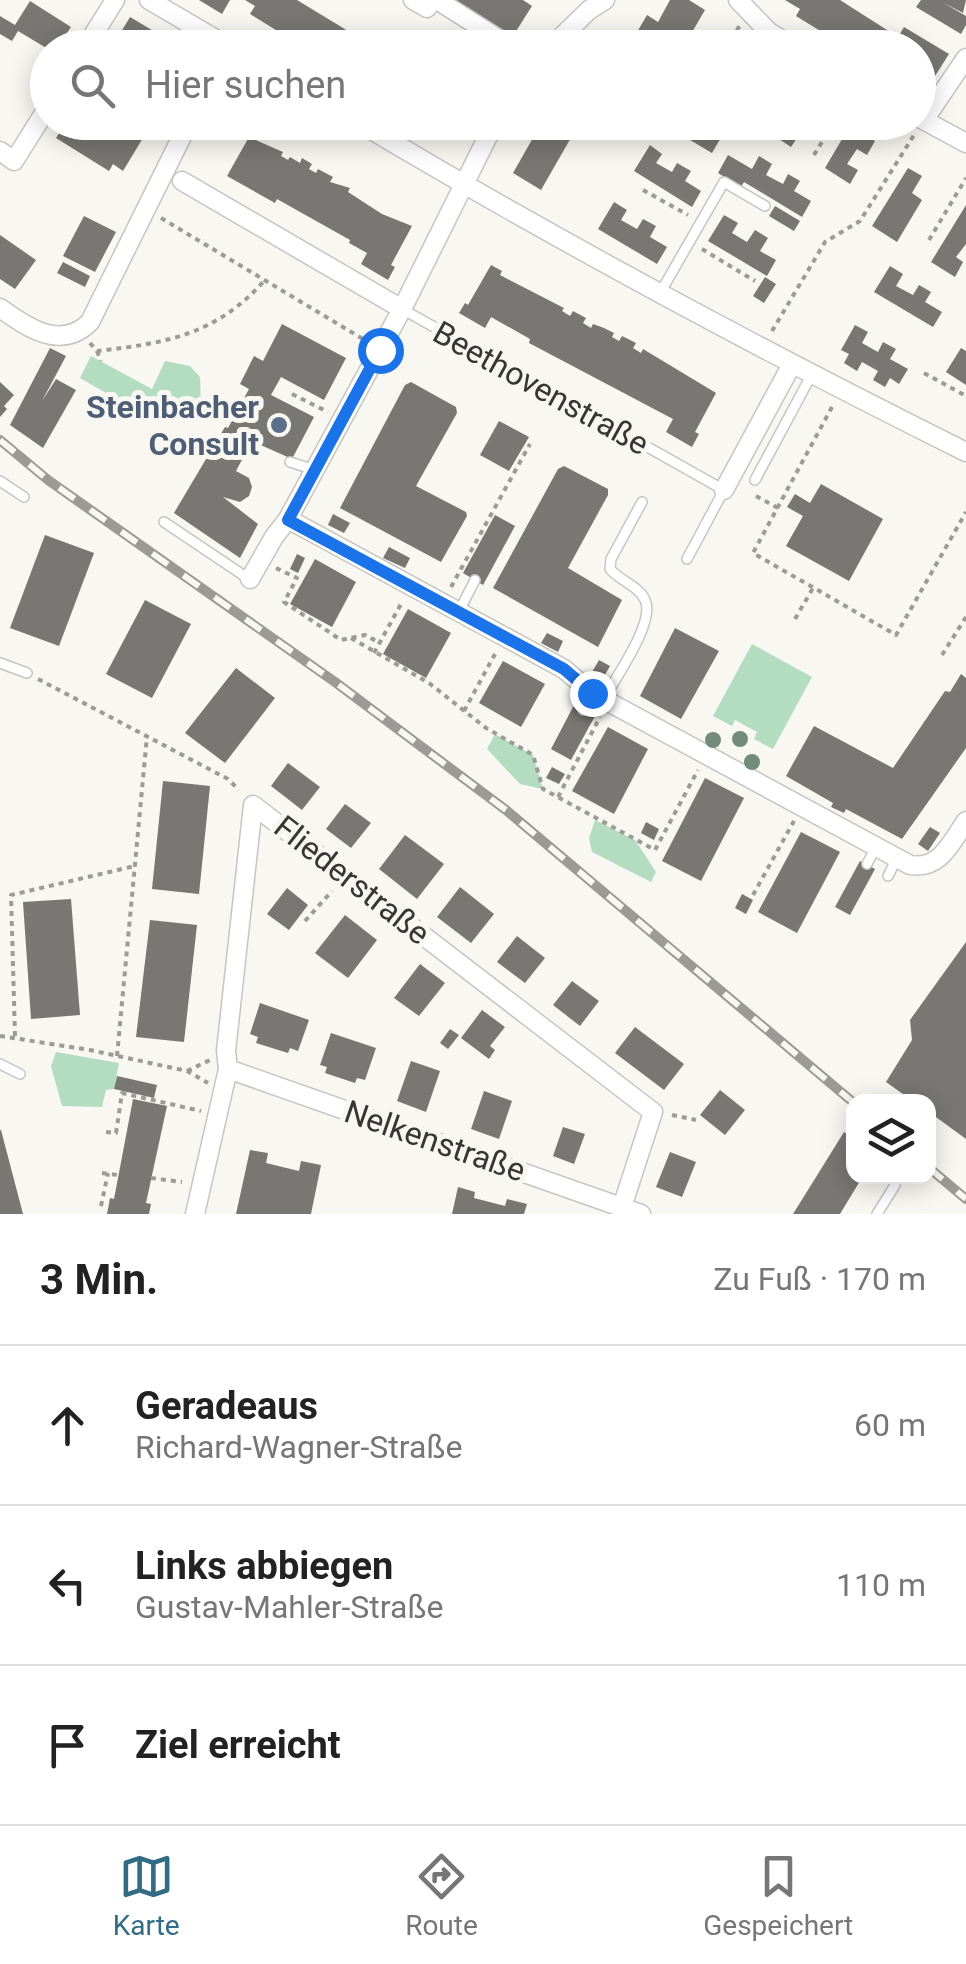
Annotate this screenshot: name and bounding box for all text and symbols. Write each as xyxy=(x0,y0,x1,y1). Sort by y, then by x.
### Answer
search box xyxy=(30,30,936,140)
icon: search xyxy=(65,58,120,113)
text: Hier suchen xyxy=(145,63,346,107)
street label: Beethovenstraße xyxy=(427,313,655,463)
route start xyxy=(358,328,404,374)
place label: Steinbacher Consult xyxy=(86,388,259,463)
marker: Steinbacher Consult xyxy=(268,414,290,436)
route end xyxy=(570,671,616,717)
street label: Fliederstraße xyxy=(267,808,437,952)
street label: Nelkenstraße xyxy=(340,1092,530,1190)
map controls xyxy=(846,1094,936,1184)
button: layers xyxy=(846,1094,936,1184)
text: 3 Min. xyxy=(40,1255,158,1304)
text: Zu Fuß · 170 m xyxy=(713,1260,926,1298)
text: Geradeaus xyxy=(135,1384,318,1428)
icon: ahead xyxy=(40,1398,95,1453)
text: 60 m xyxy=(854,1406,926,1444)
text: Richard-Wagner-Straße xyxy=(135,1428,462,1466)
text: Links abbiegen xyxy=(135,1544,393,1588)
icon: left xyxy=(40,1558,95,1613)
text: 110 m xyxy=(836,1566,926,1604)
text: Gustav-Mahler-Straße xyxy=(135,1588,443,1626)
icon: arrive xyxy=(40,1718,95,1773)
text: Ziel erreicht xyxy=(135,1723,341,1767)
tab: Karte xyxy=(113,1849,180,1942)
tab: Route xyxy=(405,1849,478,1942)
tab: Gespeichert xyxy=(703,1849,853,1942)

